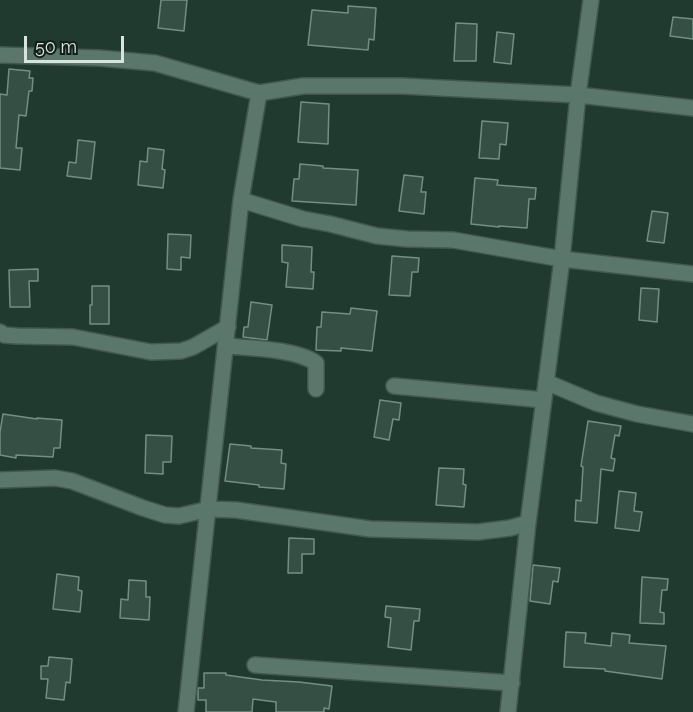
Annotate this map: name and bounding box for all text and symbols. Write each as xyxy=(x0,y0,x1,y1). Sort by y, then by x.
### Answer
scale bar xyxy=(27,24,128,62)
text: 50 m xyxy=(35,36,77,57)

